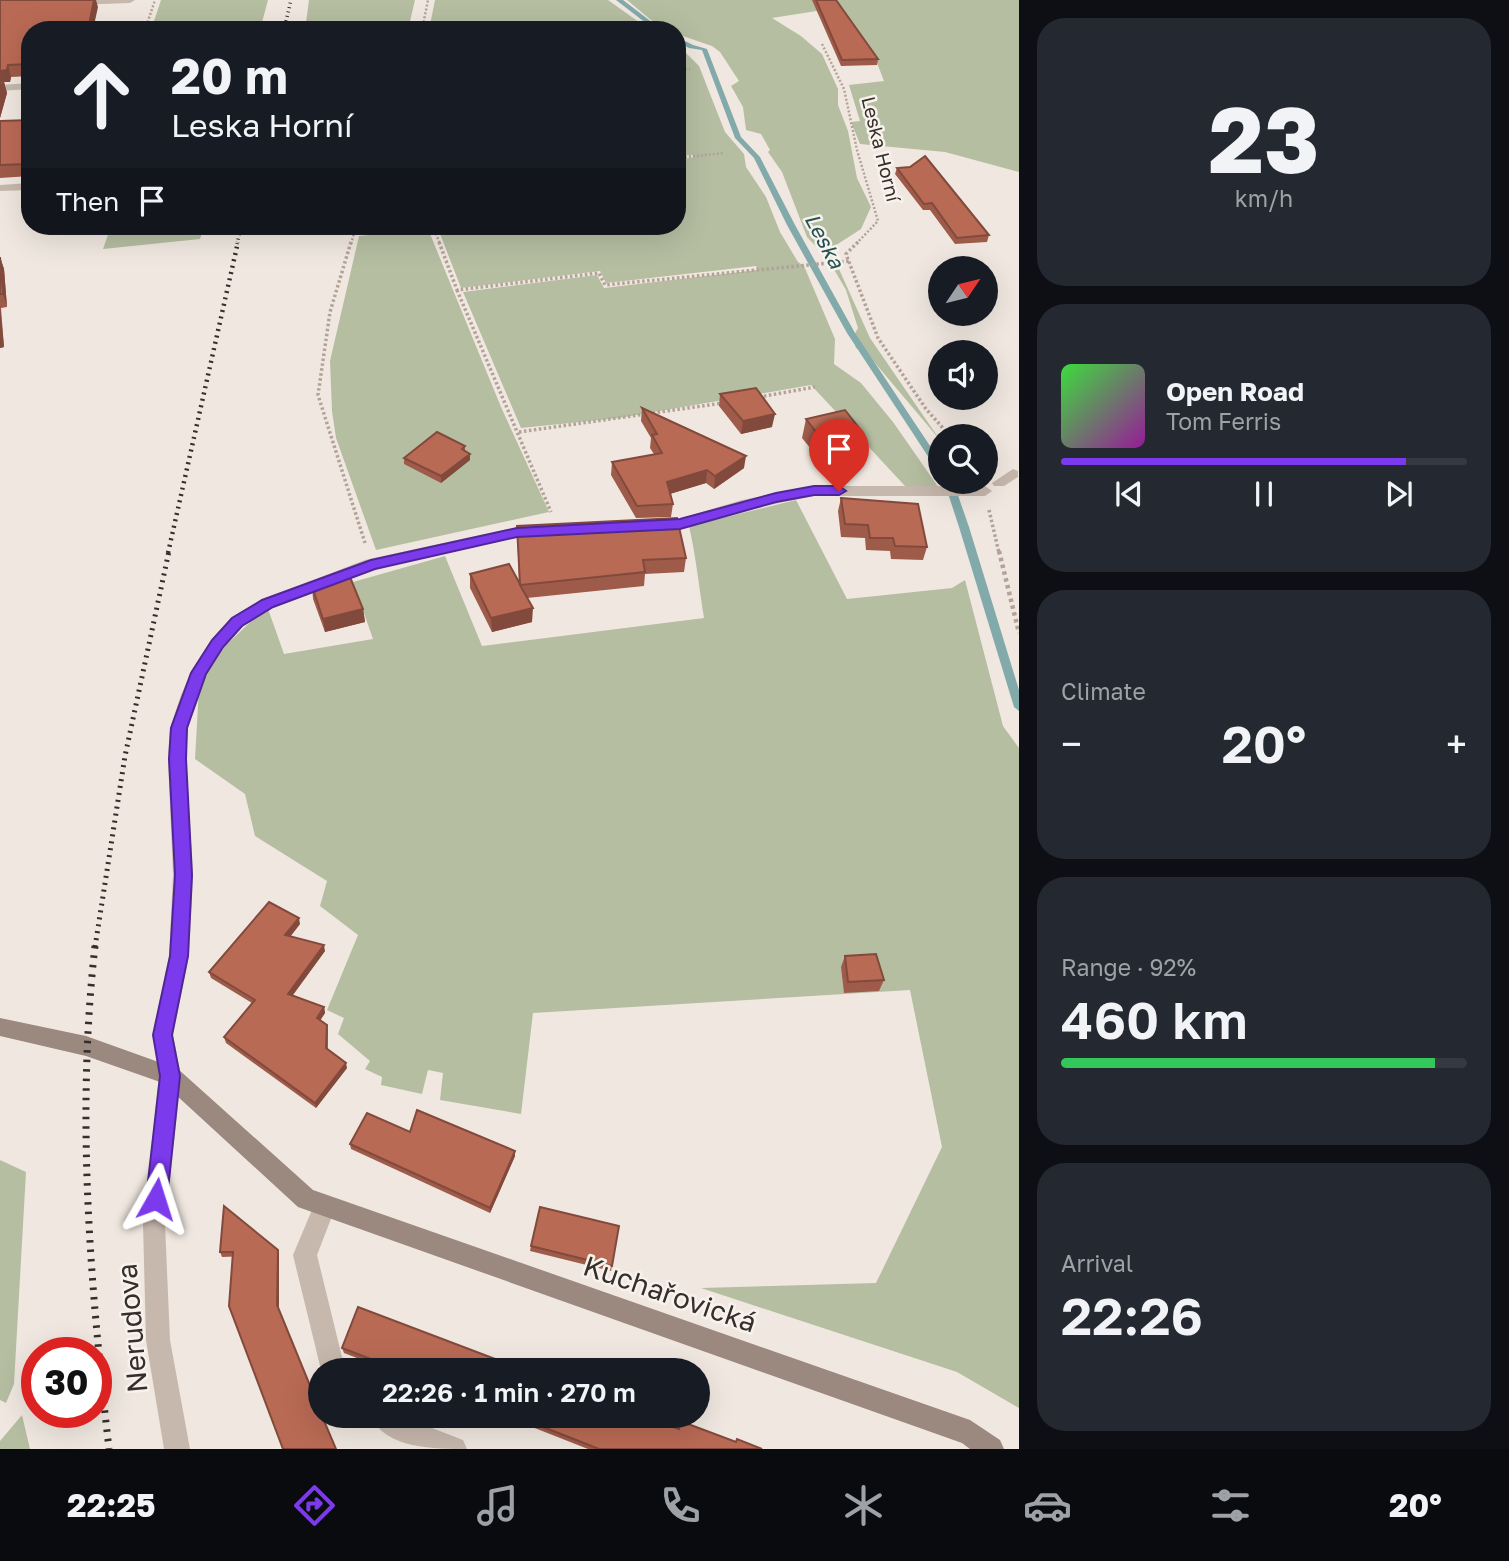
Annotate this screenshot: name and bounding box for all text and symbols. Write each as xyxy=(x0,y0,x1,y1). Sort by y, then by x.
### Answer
text: 20 m xyxy=(171,46,288,105)
icon: ahead xyxy=(56,49,147,140)
text: 23 xyxy=(1208,84,1320,193)
street label: Leska Horní xyxy=(857,94,906,206)
text: Leska Horní xyxy=(171,106,353,144)
icon: arrive xyxy=(133,182,171,220)
text: km/h xyxy=(1235,184,1293,212)
text: Then xyxy=(56,186,119,217)
water label: Leska xyxy=(800,209,851,273)
north arrow xyxy=(928,256,998,326)
map controls xyxy=(928,256,998,494)
button: sound xyxy=(928,340,998,410)
text: Open Road xyxy=(1166,376,1304,407)
text: Tom Ferris xyxy=(1166,407,1281,435)
pin xyxy=(809,419,869,491)
button: search xyxy=(928,424,998,494)
icon: arrive xyxy=(820,430,858,468)
icon: previous xyxy=(1110,475,1148,513)
icon: pause xyxy=(1245,475,1283,513)
icon: next xyxy=(1380,475,1418,513)
text: Climate xyxy=(1061,677,1146,705)
text: 20° xyxy=(1222,712,1306,774)
text: − xyxy=(1061,721,1082,766)
text: + xyxy=(1446,721,1467,766)
text: Range · 92% xyxy=(1061,953,1196,981)
text: 460 km xyxy=(1061,988,1248,1050)
position arrow xyxy=(119,1162,193,1236)
street label: Kuchařovická xyxy=(579,1248,761,1339)
text: Arrival xyxy=(1061,1249,1133,1277)
street label: Nerudova xyxy=(109,1262,154,1394)
text: 22:26 xyxy=(1061,1284,1203,1346)
speed limit sign: 30 xyxy=(21,1337,112,1428)
text: 22:26 · 1 min · 270 m xyxy=(382,1377,636,1408)
icon: directions xyxy=(290,1481,339,1530)
icon: music xyxy=(473,1481,522,1530)
icon: phone xyxy=(656,1481,705,1530)
icon: climate xyxy=(839,1481,888,1530)
icon: car xyxy=(1023,1481,1072,1530)
icon: filters xyxy=(1206,1481,1255,1530)
text: 22:25 xyxy=(67,1486,155,1524)
text: 20° xyxy=(1389,1486,1442,1524)

